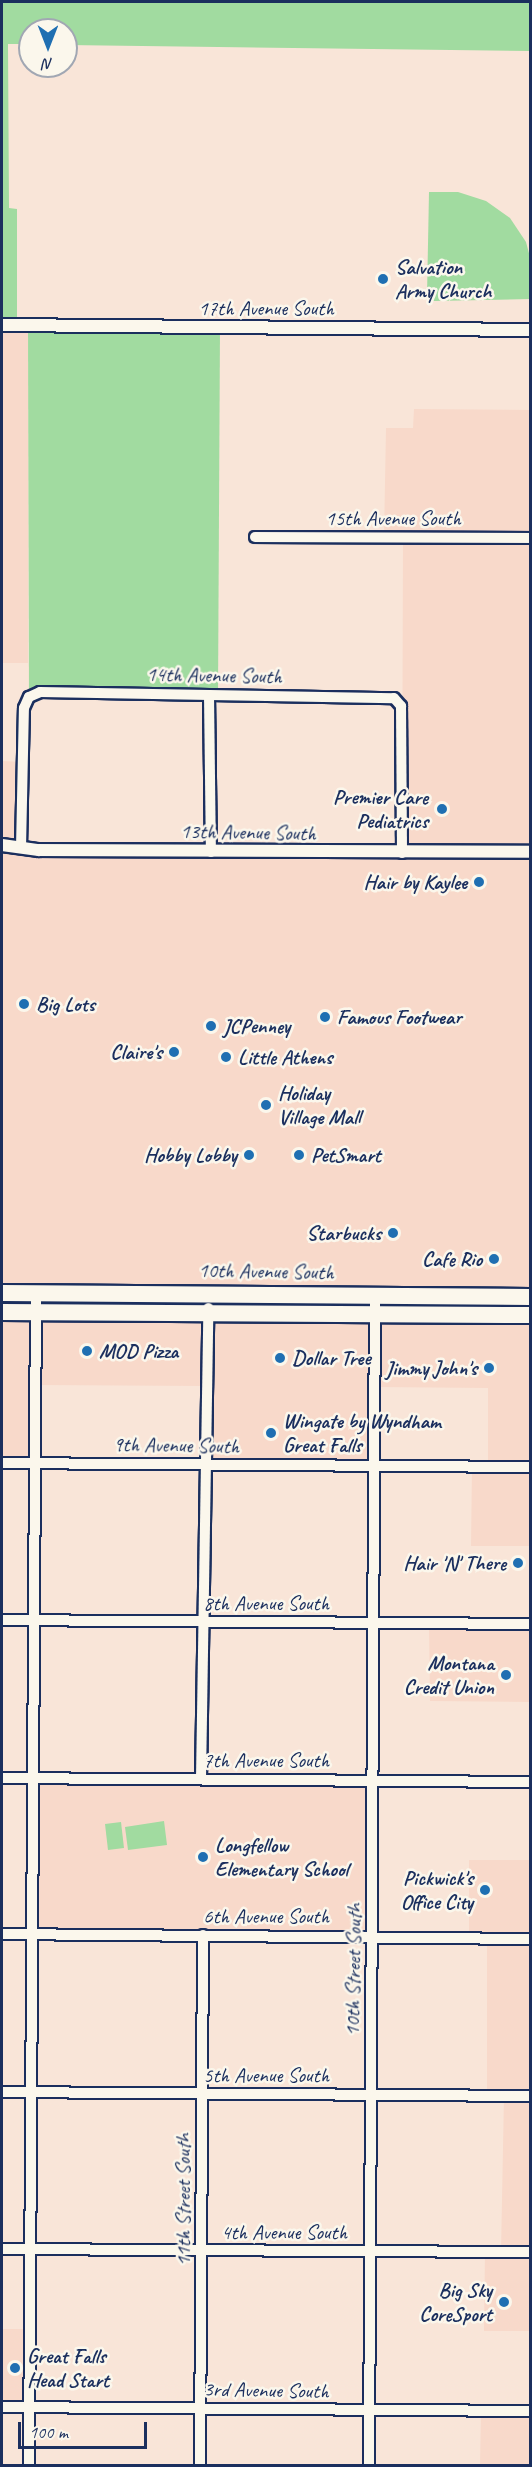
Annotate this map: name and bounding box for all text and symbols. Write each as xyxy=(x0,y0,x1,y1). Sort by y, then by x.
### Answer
north arrow xyxy=(18,18,78,78)
text: N xyxy=(43,54,53,74)
place label: Salvation Army Church xyxy=(395,254,491,304)
marker: Salvation Army Church xyxy=(376,272,390,286)
street label: 17th Avenue South xyxy=(198,295,334,321)
street label: 15th Avenue South xyxy=(325,505,461,531)
street label: 14th Avenue South xyxy=(146,661,282,689)
place label: Premier Care Pediatrics xyxy=(333,784,428,834)
marker: Premier Care Pediatrics xyxy=(433,800,451,818)
street label: 13th Avenue South xyxy=(180,818,316,846)
place label: Hair by Kaylee xyxy=(364,869,467,895)
marker: Hair by Kaylee xyxy=(472,875,486,889)
place label: Big Lots xyxy=(36,991,95,1017)
marker: Big Lots xyxy=(17,997,31,1011)
place label: Famous Footwear xyxy=(337,1004,462,1030)
marker: Famous Footwear xyxy=(318,1010,332,1024)
place label: JCPenney xyxy=(223,1013,290,1039)
marker: JCPenney xyxy=(204,1019,218,1033)
place label: Claire's xyxy=(110,1039,162,1065)
place label: Little Athens xyxy=(238,1044,332,1070)
marker: Claire's xyxy=(167,1045,181,1059)
marker: Little Athens xyxy=(219,1050,233,1064)
place label: Holiday Village Mall xyxy=(278,1080,360,1130)
marker: Holiday Village Mall xyxy=(259,1098,273,1112)
place label: Hobby Lobby xyxy=(144,1142,237,1168)
place label: PetSmart xyxy=(311,1142,381,1168)
marker: Hobby Lobby xyxy=(242,1148,256,1162)
marker: PetSmart xyxy=(292,1148,306,1162)
place label: Starbucks xyxy=(306,1220,381,1246)
marker: Starbucks xyxy=(386,1226,400,1240)
place label: Cafe Rio xyxy=(421,1246,482,1272)
marker: Cafe Rio xyxy=(487,1252,501,1266)
street label: 10th Avenue South xyxy=(198,1257,334,1285)
place label: MOD Pizza xyxy=(99,1338,178,1364)
marker: MOD Pizza xyxy=(80,1344,94,1358)
place label: Dollar Tree xyxy=(292,1345,370,1371)
marker: Dollar Tree xyxy=(273,1351,287,1365)
place label: Jimmy John's xyxy=(386,1355,477,1381)
marker: Jimmy John's xyxy=(482,1361,496,1375)
place label: Wingate by Wyndham Great Falls xyxy=(283,1408,442,1458)
marker: Wingate by Wyndham Great Falls xyxy=(264,1426,278,1440)
street label: 9th Avenue South xyxy=(113,1431,239,1459)
place label: Hair 'N' There xyxy=(403,1550,506,1576)
marker: Hair 'N' There xyxy=(511,1556,525,1570)
street label: 8th Avenue South xyxy=(203,1590,329,1616)
place label: Montana Credit Union xyxy=(404,1650,494,1700)
marker: Montana Credit Union xyxy=(499,1668,513,1682)
street label: 7th Avenue South xyxy=(203,1747,329,1773)
place label: Longfellow Elementary School xyxy=(215,1832,348,1882)
marker: Longfellow Elementary School xyxy=(196,1850,210,1864)
place label: Pickwick's Office City xyxy=(401,1865,473,1915)
marker: Pickwick's Office City xyxy=(478,1883,492,1897)
street label: 6th Avenue South xyxy=(203,1903,329,1929)
street label: 10th Street South xyxy=(339,1903,367,2037)
street label: 5th Avenue South xyxy=(203,2062,329,2088)
street label: 11th Street South xyxy=(170,2134,196,2266)
street label: 4th Avenue South xyxy=(221,2219,347,2245)
place label: Big Sky CoreSport xyxy=(419,2277,492,2327)
marker: Big Sky CoreSport xyxy=(497,2295,511,2309)
place label: Great Falls Head Start xyxy=(27,2343,110,2393)
marker: Great Falls Head Start xyxy=(8,2361,22,2375)
street label: 3rd Avenue South xyxy=(203,2376,329,2404)
scale bar xyxy=(21,2410,150,2448)
text: 100 m xyxy=(29,2421,68,2443)

